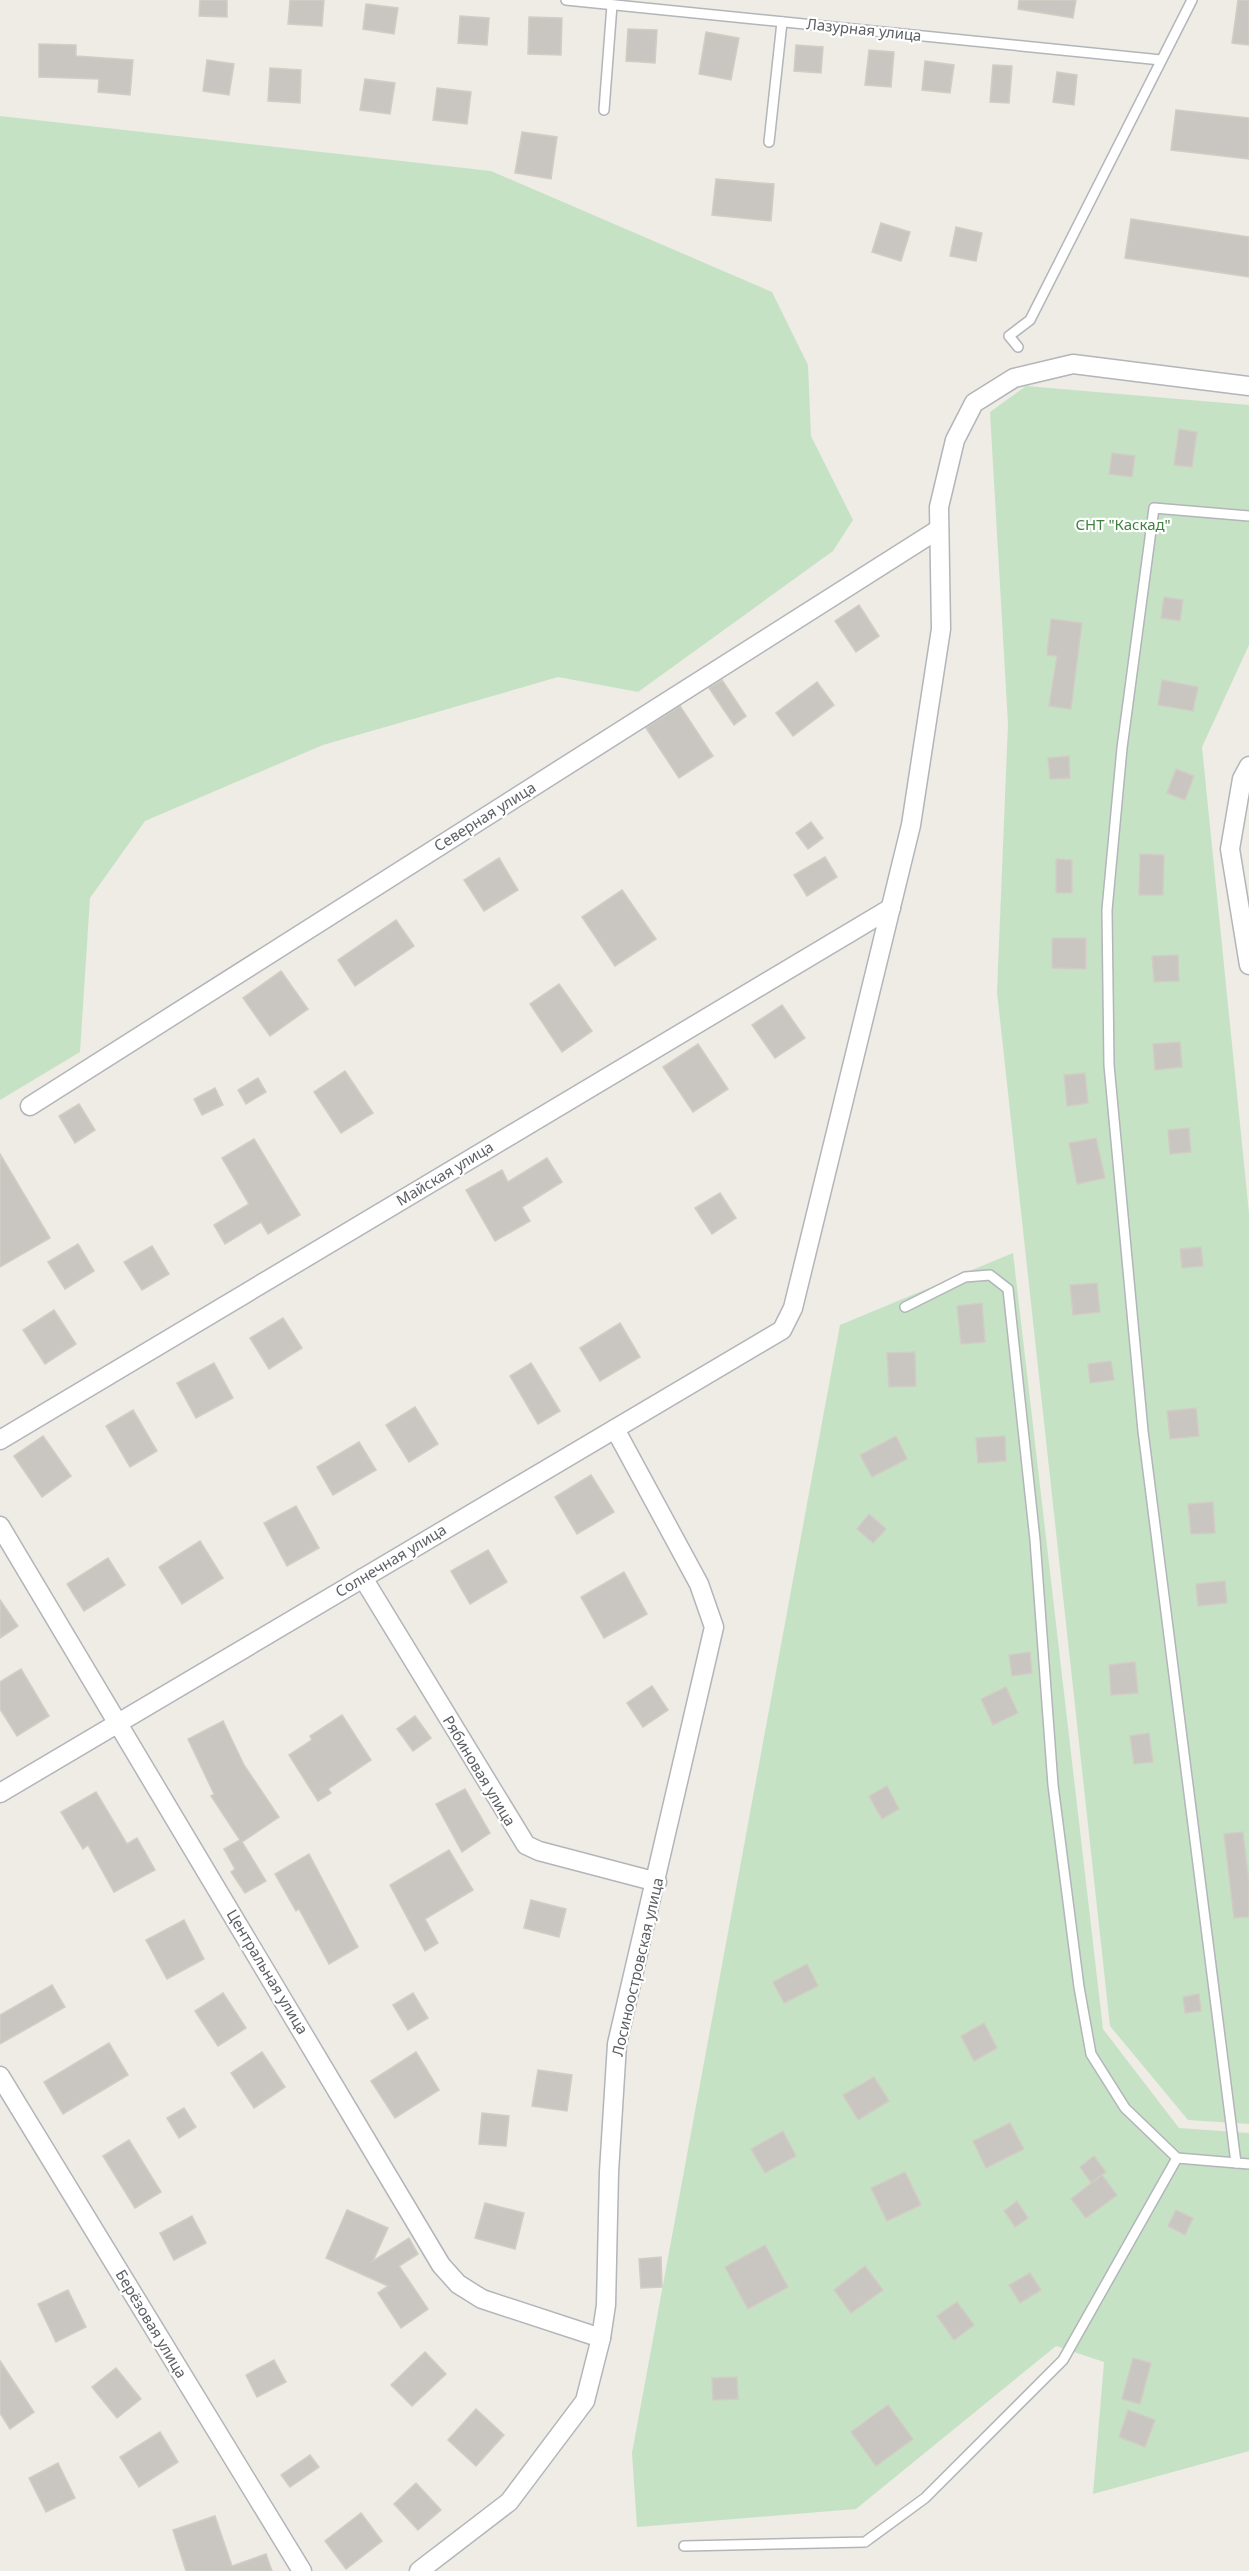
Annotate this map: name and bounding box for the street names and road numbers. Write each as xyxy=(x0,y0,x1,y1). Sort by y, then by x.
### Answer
street label: Лазурная улица xyxy=(806,13,923,45)
street label: Северная улица xyxy=(430,777,539,855)
street label: Майская улица xyxy=(392,1136,497,1210)
street label: Солнечная улица xyxy=(331,1519,450,1601)
street label: Рябиновая улица xyxy=(439,1711,521,1830)
street label: Лосиноостровская улица xyxy=(607,1876,667,2058)
street label: Центральная улица xyxy=(223,1905,313,2038)
street label: Берёзовая улица xyxy=(112,2266,192,2381)

